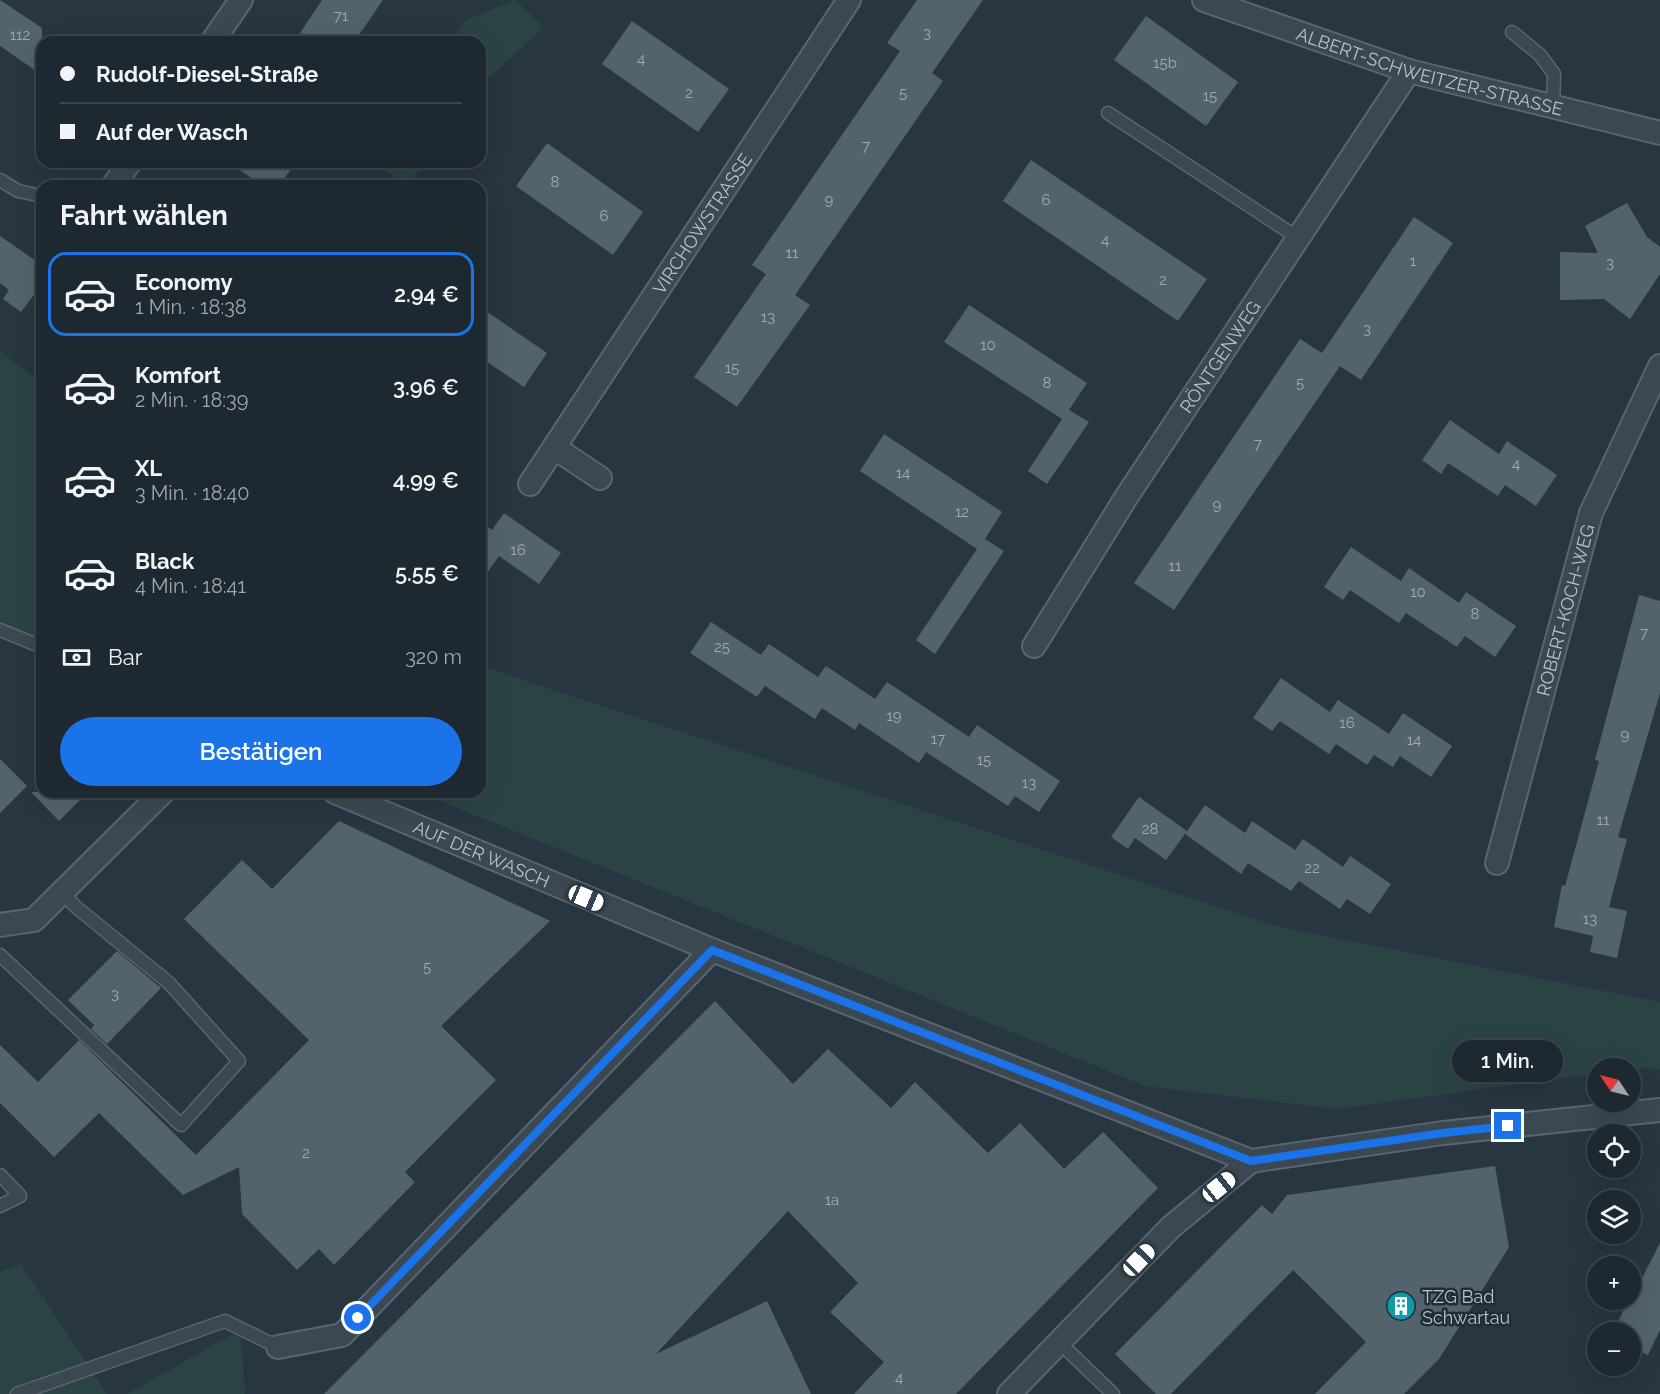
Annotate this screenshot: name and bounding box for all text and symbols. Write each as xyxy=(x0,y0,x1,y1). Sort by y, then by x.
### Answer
house number: 71 xyxy=(334,7,349,25)
street label: ALBERT-SCHWEITZER-STRASSE xyxy=(1294,22,1565,119)
house number: 3 xyxy=(923,24,931,42)
house number: 112 xyxy=(10,26,31,44)
house number: 4 xyxy=(637,50,645,68)
house number: 15b xyxy=(1153,54,1177,72)
text: Rudolf-Diesel-Straße xyxy=(96,61,318,87)
house number: 2 xyxy=(685,84,693,102)
house number: 5 xyxy=(899,84,907,102)
house number: 15 xyxy=(1203,87,1217,105)
text: Auf der Wasch xyxy=(96,119,248,145)
house number: 7 xyxy=(862,137,870,155)
street label: VIRCHOWSTRASSE xyxy=(648,149,756,298)
house number: 8 xyxy=(551,173,560,191)
house number: 9 xyxy=(825,191,834,209)
house number: 6 xyxy=(1041,191,1051,209)
text: Fahrt wählen xyxy=(60,200,228,231)
house number: 6 xyxy=(599,207,609,225)
house number: 4 xyxy=(1101,231,1109,249)
house number: 11 xyxy=(786,244,799,262)
house number: 1 xyxy=(1410,252,1417,270)
house number: 3 xyxy=(1606,254,1614,272)
icon: car xyxy=(63,267,117,321)
text: Economy xyxy=(135,269,233,295)
house number: 2 xyxy=(1159,271,1167,289)
text: 2.94 € xyxy=(394,281,459,307)
text: 1 Min. · 18:38 xyxy=(135,295,247,319)
street label: RÖNTGENWEG xyxy=(1175,296,1264,416)
house number: 13 xyxy=(761,308,775,326)
house number: 3 xyxy=(1363,320,1371,338)
house number: 10 xyxy=(980,336,996,354)
house number: 15 xyxy=(725,359,739,377)
icon: car xyxy=(63,360,117,414)
text: Komfort xyxy=(135,362,221,388)
text: 3.96 € xyxy=(393,374,459,400)
house number: 8 xyxy=(1043,374,1052,392)
house number: 5 xyxy=(1296,374,1304,392)
text: 2 Min. · 18:39 xyxy=(135,388,248,412)
house number: 7 xyxy=(1254,435,1262,453)
icon: car xyxy=(63,453,117,507)
text: XL xyxy=(135,455,162,481)
house number: 4 xyxy=(1512,455,1520,473)
house number: 14 xyxy=(896,464,910,482)
text: 4.99 € xyxy=(393,467,459,493)
text: 3 Min. · 18:40 xyxy=(135,481,249,505)
house number: 9 xyxy=(1213,496,1222,514)
house number: 12 xyxy=(955,503,969,521)
street label: ROBERT-KOCH-WEG xyxy=(1532,522,1598,698)
house number: 16 xyxy=(510,541,526,559)
icon: car xyxy=(63,546,117,600)
text: Black xyxy=(135,548,194,574)
house number: 11 xyxy=(1169,557,1182,575)
text: 5.55 € xyxy=(395,560,459,586)
text: 4 Min. · 18:41 xyxy=(135,574,246,598)
house number: 10 xyxy=(1410,583,1426,601)
house number: 8 xyxy=(1471,605,1480,623)
house number: 7 xyxy=(1640,624,1648,642)
house number: 25 xyxy=(714,638,730,656)
icon: cash xyxy=(60,641,93,674)
text: Bar xyxy=(108,644,142,670)
text: 320 m xyxy=(405,645,462,669)
house number: 19 xyxy=(886,707,902,725)
house number: 16 xyxy=(1339,714,1355,732)
button: Bestätigen xyxy=(60,717,462,786)
house number: 9 xyxy=(1621,726,1630,744)
house number: 17 xyxy=(931,730,945,748)
house number: 14 xyxy=(1407,731,1421,749)
house number: 15 xyxy=(977,751,991,769)
house number: 13 xyxy=(1022,774,1036,792)
house number: 11 xyxy=(1597,811,1610,829)
street label: AUF DER WASCH xyxy=(410,816,553,891)
house number: 28 xyxy=(1142,820,1158,838)
house number: 22 xyxy=(1304,859,1320,877)
car xyxy=(566,883,606,913)
house number: 13 xyxy=(1583,910,1597,928)
house number: 5 xyxy=(423,958,431,976)
house number: 3 xyxy=(111,985,119,1003)
callout: 1 Min. xyxy=(1452,1039,1564,1081)
text: 1 Min. xyxy=(1481,1049,1534,1073)
north arrow xyxy=(1587,1058,1641,1112)
map controls xyxy=(1587,1058,1641,1376)
route end xyxy=(1494,1112,1521,1139)
button: locate xyxy=(1587,1124,1641,1178)
house number: 2 xyxy=(302,1144,310,1162)
car xyxy=(1199,1169,1239,1205)
button: layers xyxy=(1587,1190,1641,1244)
house number: 1a xyxy=(825,1191,839,1209)
car xyxy=(1120,1241,1158,1279)
button: + xyxy=(1587,1256,1641,1310)
place label: TZG Bad Schwartau xyxy=(1422,1286,1510,1328)
building icon: TZG Bad Schwartau xyxy=(1385,1290,1417,1322)
route start xyxy=(344,1304,371,1331)
button: − xyxy=(1587,1322,1641,1376)
house number: 4 xyxy=(895,1369,903,1387)

